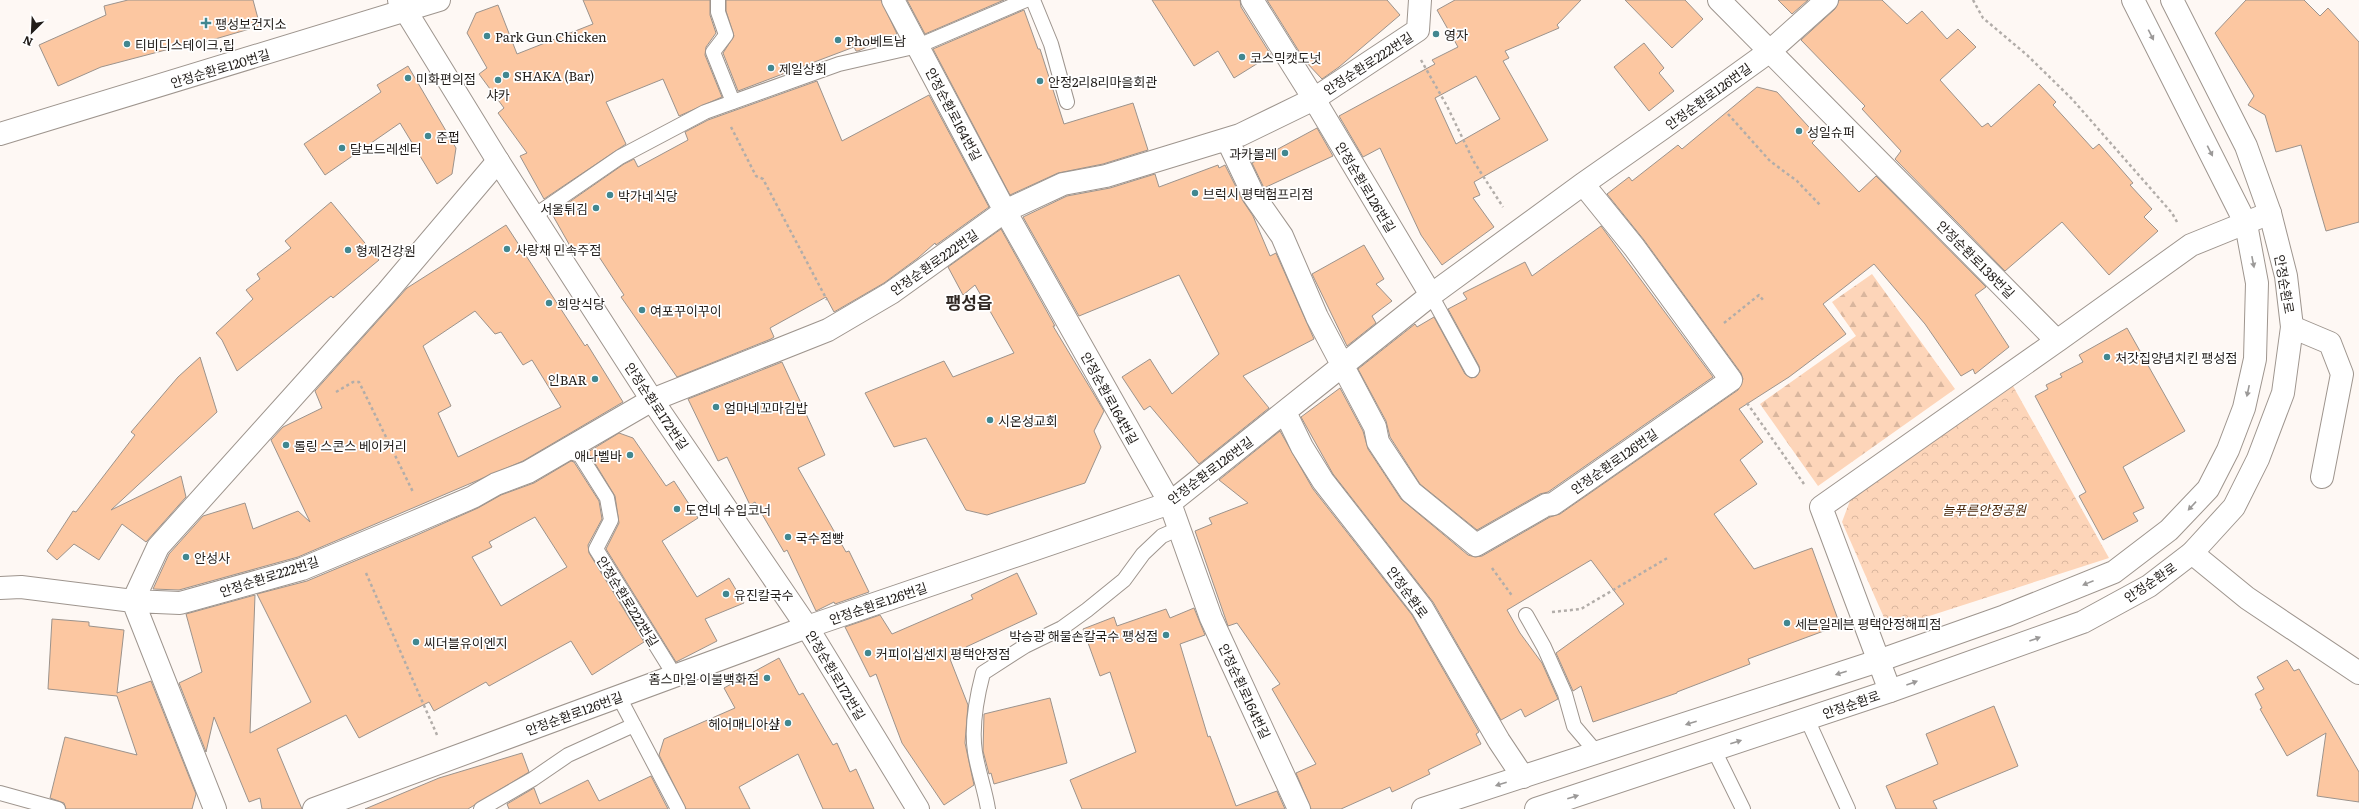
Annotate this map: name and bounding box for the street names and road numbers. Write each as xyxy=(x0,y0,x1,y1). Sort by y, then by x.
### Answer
street label: 안정순환로222번길 xyxy=(1319,27,1417,99)
street label: 안정순환로120번길 xyxy=(168,44,272,92)
street label: 안정순환로126번길 xyxy=(1661,58,1755,134)
street label: 안정순환로164번길 xyxy=(921,64,987,164)
street label: 안정순환로126번길 xyxy=(1331,138,1401,236)
street label: 안정순환로138번길 xyxy=(1933,216,2019,302)
street label: 안정순환로222번길 xyxy=(886,225,982,299)
street label: 안정순환로 xyxy=(2270,253,2300,315)
street label: 안정순환로164번길 xyxy=(1077,348,1143,448)
street label: 안정순환로172번길 xyxy=(621,358,693,454)
street label: 안정순환로126번길 xyxy=(1567,424,1661,498)
street label: 안정순환로126번길 xyxy=(1163,432,1257,508)
street label: 안정순환로222번길 xyxy=(217,551,321,601)
street label: 안정순환로222번길 xyxy=(593,552,663,650)
street label: 안정순환로 xyxy=(2120,557,2180,607)
street label: 안정순환로 xyxy=(1383,562,1433,622)
street label: 안정순환로126번길 xyxy=(826,577,930,629)
street label: 안정순환로172번길 xyxy=(802,626,870,724)
street label: 안정순환로164번길 xyxy=(1215,640,1275,742)
street label: 안정순환로 xyxy=(1820,685,1882,723)
street label: 안정순환로126번길 xyxy=(523,687,625,739)

